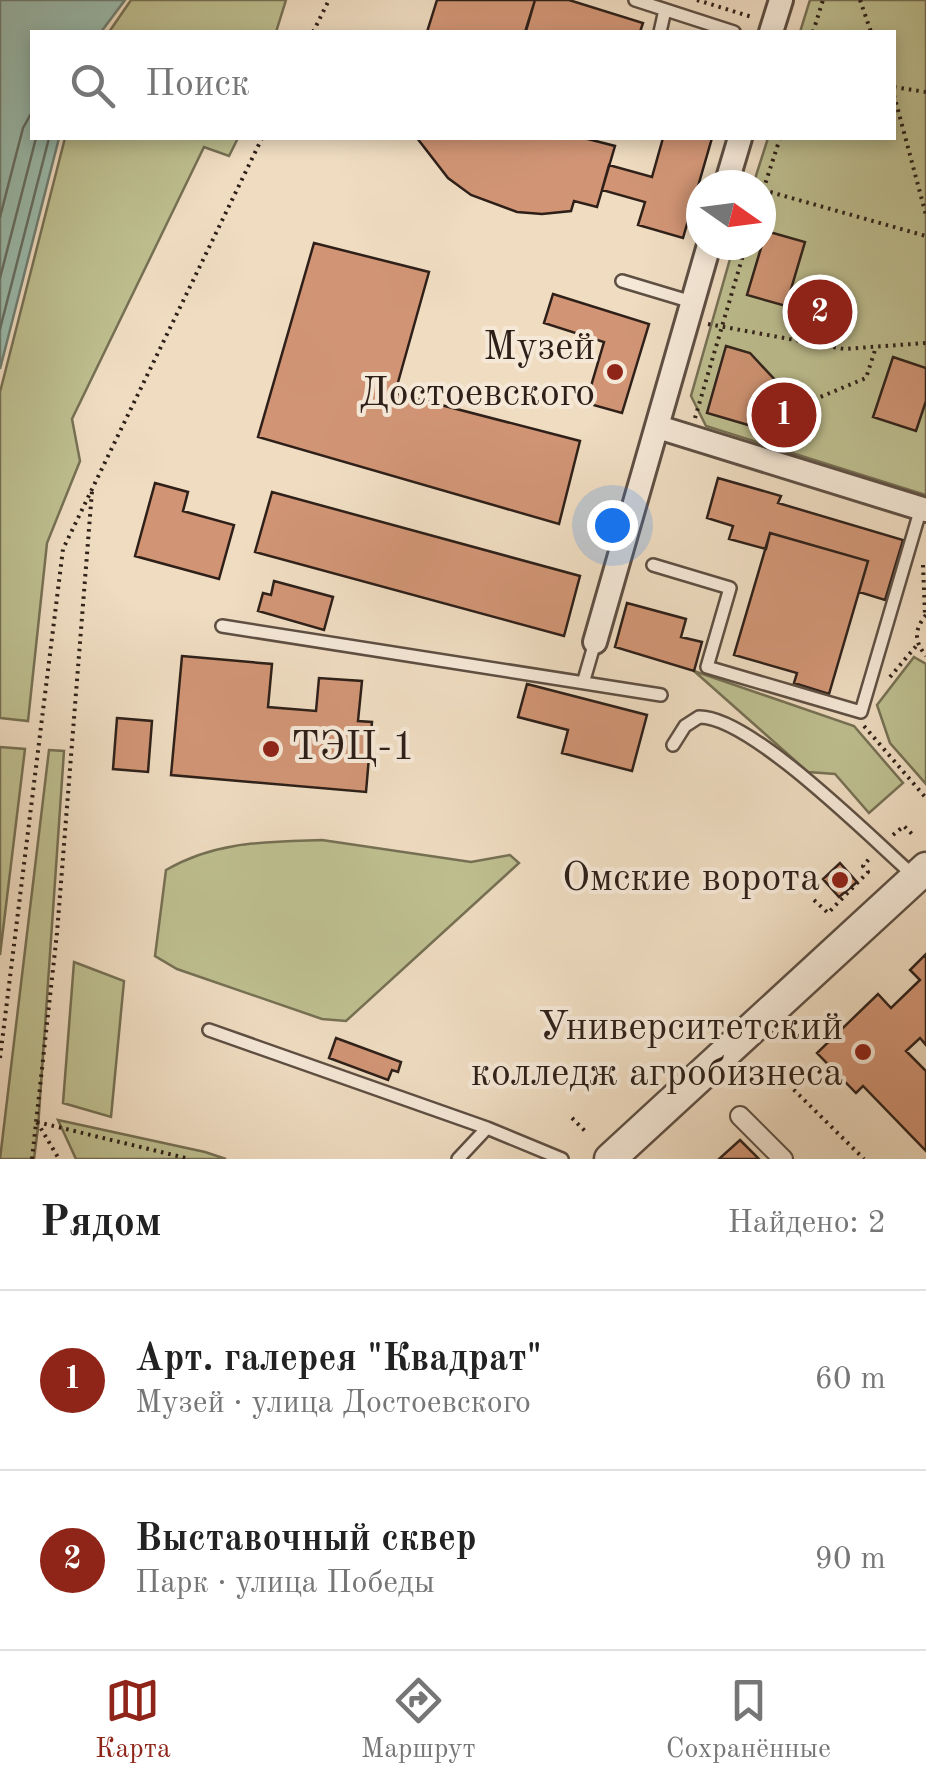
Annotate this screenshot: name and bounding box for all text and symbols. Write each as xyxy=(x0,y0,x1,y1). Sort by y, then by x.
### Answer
search box xyxy=(30,30,896,140)
icon: search xyxy=(65,58,120,113)
text: Поиск xyxy=(145,66,250,104)
north arrow xyxy=(686,170,776,260)
pin: 2 xyxy=(788,274,852,350)
place label: Музей Достоевского xyxy=(359,329,595,415)
marker: Музей Достоевского xyxy=(604,361,626,383)
pin: 1 xyxy=(752,378,816,452)
your location xyxy=(587,500,638,551)
place label: ТЭЦ-1 xyxy=(291,729,415,769)
marker: ТЭЦ-1 xyxy=(260,738,282,760)
place label: Омские ворота xyxy=(562,860,820,900)
marker: Омские ворота xyxy=(829,869,851,891)
place label: Университетский колледж агробизнеса xyxy=(471,1009,843,1095)
marker: Университетский колледж агробизнеса xyxy=(852,1041,874,1063)
text: Рядом xyxy=(40,1203,162,1245)
text: Найдено: 2 xyxy=(727,1208,886,1240)
text: Арт. галерея "Квадрат" xyxy=(135,1341,542,1379)
text: 1 xyxy=(63,1364,82,1396)
text: 60 m xyxy=(815,1364,886,1396)
text: Музей · улица Достоевского xyxy=(135,1388,531,1420)
text: Выставочный сквер xyxy=(135,1521,477,1559)
text: 2 xyxy=(63,1544,82,1576)
text: 90 m xyxy=(815,1544,886,1576)
text: Парк · улица Победы xyxy=(135,1568,435,1600)
tab: Карта xyxy=(95,1673,171,1768)
tab: Маршрут xyxy=(361,1673,476,1768)
tab: Сохранённые xyxy=(666,1673,831,1768)

